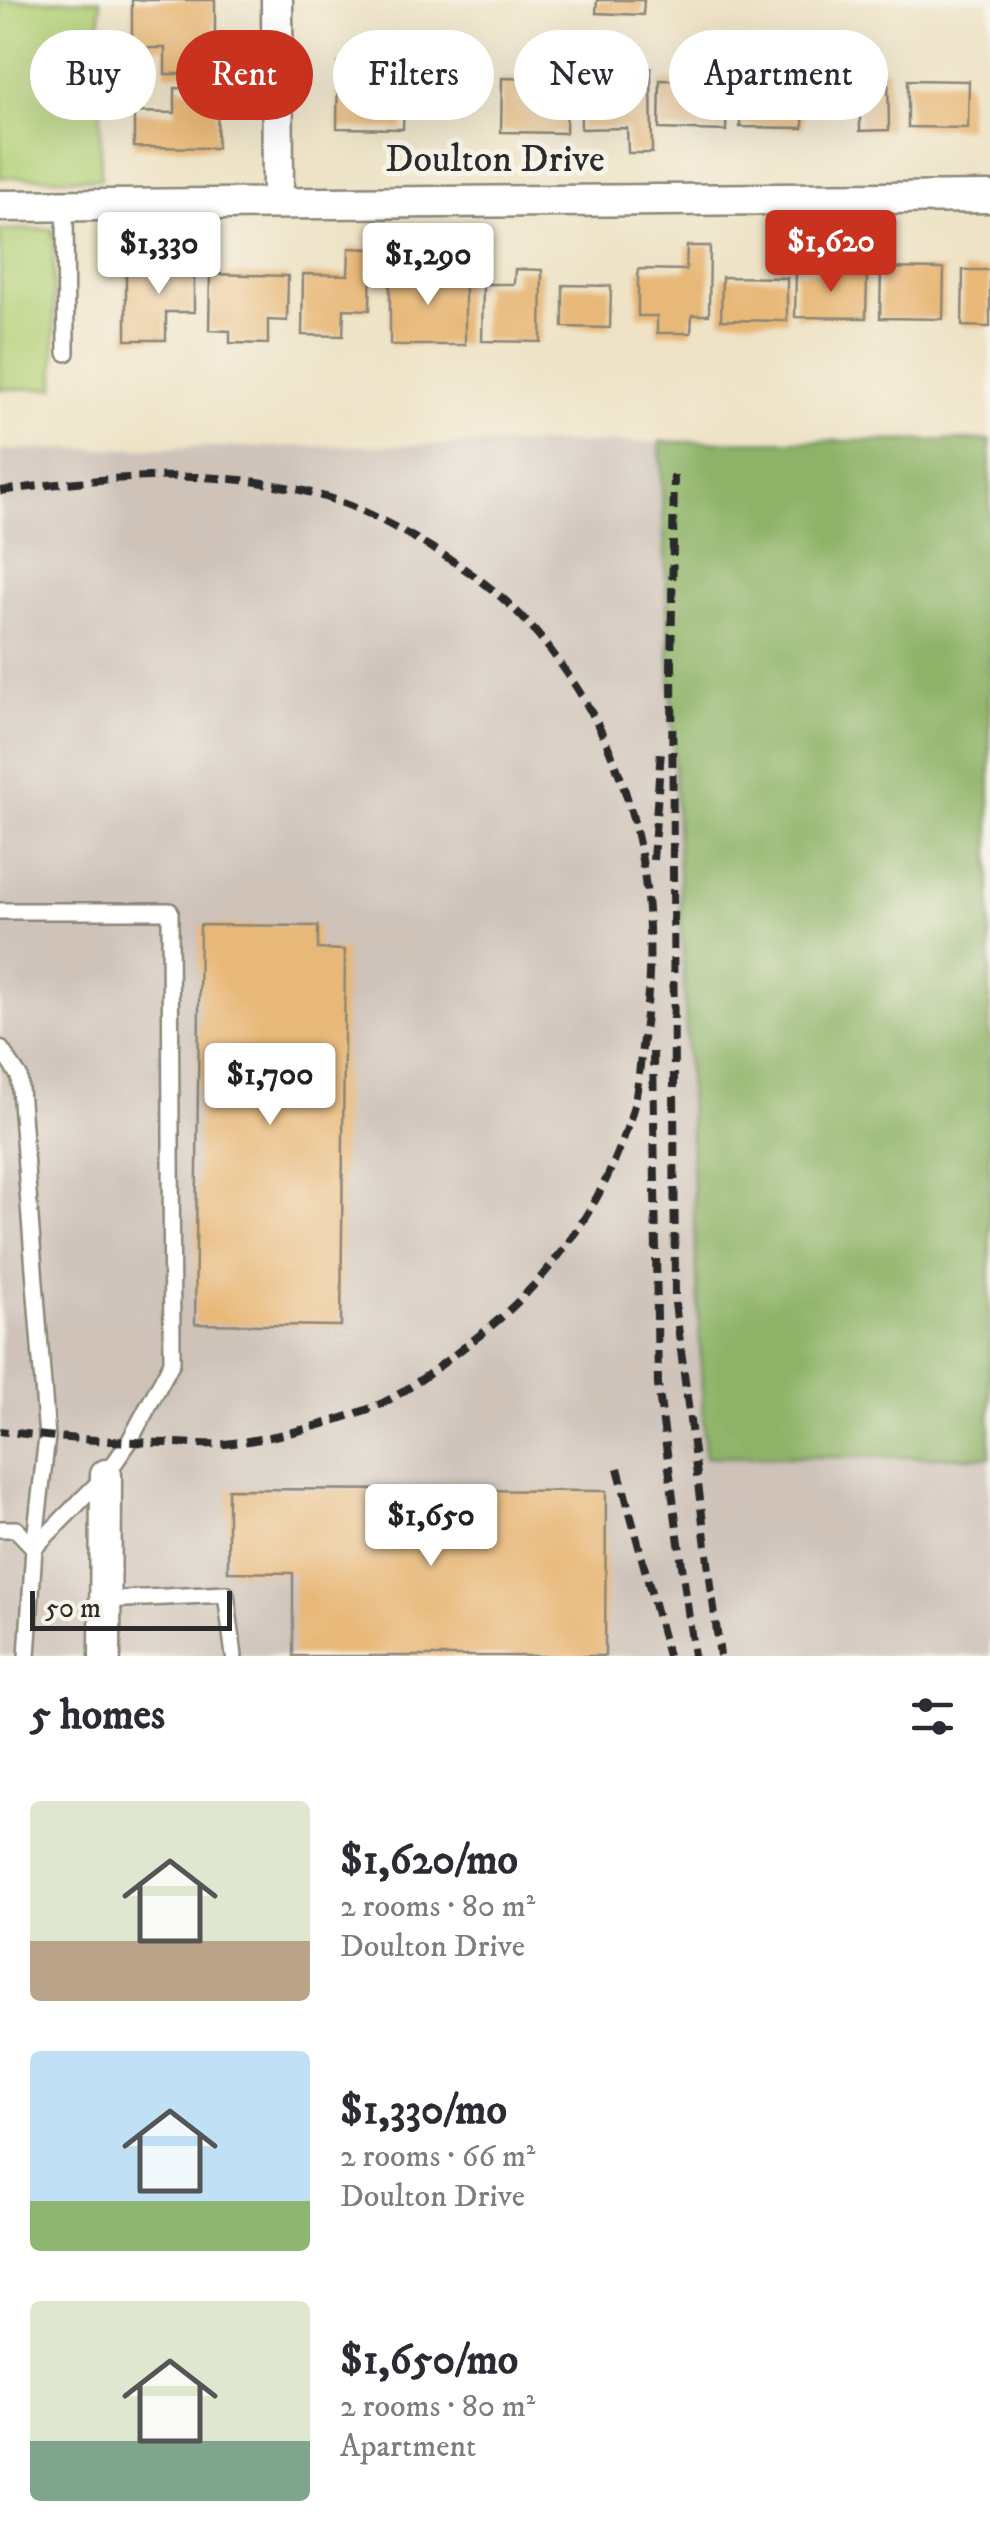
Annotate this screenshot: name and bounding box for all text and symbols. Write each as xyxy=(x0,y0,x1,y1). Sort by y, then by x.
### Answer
chip: Buy xyxy=(30,30,156,120)
chip: Rent xyxy=(176,30,313,120)
chip: Filters xyxy=(333,30,494,120)
chip: New xyxy=(514,30,649,120)
chip: Apartment xyxy=(669,30,888,120)
street label: Doulton Drive xyxy=(385,136,605,184)
pin: $1,620 xyxy=(750,210,912,295)
pin: $1,330 xyxy=(78,212,240,297)
text: $1,620 xyxy=(787,222,875,262)
pin: $1,290 xyxy=(347,223,509,308)
text: $1,330 xyxy=(120,224,198,264)
text: $1,290 xyxy=(385,235,471,275)
pin: $1,700 xyxy=(189,1043,351,1128)
text: $1,700 xyxy=(226,1055,314,1095)
pin: $1,650 xyxy=(350,1484,512,1569)
text: $1,650 xyxy=(387,1496,475,1536)
scale bar xyxy=(30,1586,232,1630)
text: 50 m xyxy=(45,1591,101,1626)
icon: filters xyxy=(905,1689,960,1744)
text: 5 homes xyxy=(30,1690,165,1742)
text: $1,620/mo xyxy=(340,1835,518,1887)
icon: home xyxy=(110,1841,230,1961)
text: 2 rooms · 80 m² xyxy=(340,1887,535,1927)
text: Doulton Drive xyxy=(340,1927,525,1967)
text: $1,330/mo xyxy=(340,2085,507,2137)
icon: home xyxy=(110,2091,230,2211)
text: 2 rooms · 66 m² xyxy=(340,2137,535,2177)
text: Doulton Drive xyxy=(340,2177,525,2217)
text: $1,650/mo xyxy=(340,2335,518,2387)
icon: home xyxy=(110,2341,230,2461)
text: 2 rooms · 80 m² xyxy=(340,2387,535,2427)
text: Apartment xyxy=(340,2427,476,2467)

